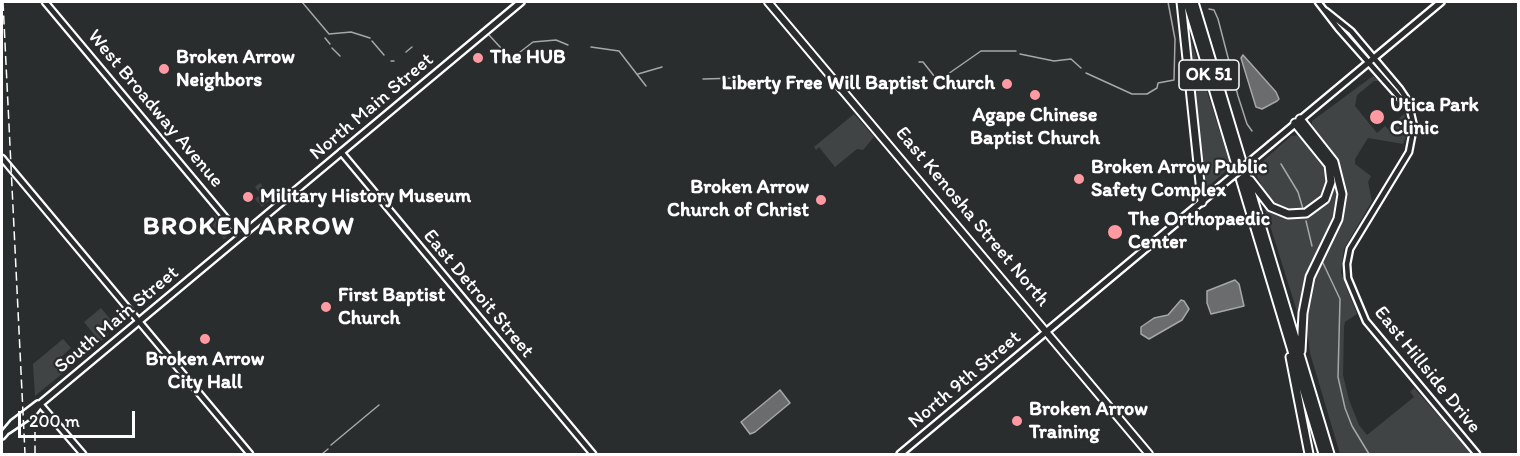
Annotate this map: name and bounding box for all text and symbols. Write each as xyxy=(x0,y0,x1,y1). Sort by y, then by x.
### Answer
street label: West Broadway Avenue xyxy=(82,25,228,193)
place label: Broken Arrow Neighbors xyxy=(176,46,295,93)
place label: The HUB xyxy=(490,46,566,70)
street label: North Main Street xyxy=(305,48,439,166)
marker: The HUB xyxy=(471,51,485,65)
road number: OK 51 xyxy=(1179,60,1239,90)
marker: Broken Arrow Neighbors xyxy=(157,62,171,76)
place label: Liberty Free Will Baptist Church xyxy=(721,72,995,96)
marker: Liberty Free Will Baptist Church xyxy=(1000,77,1014,91)
marker: Agape Chinese Baptist Church xyxy=(1028,88,1042,102)
place label: Utica Park Clinic xyxy=(1390,94,1479,141)
place label: Agape Chinese Baptist Church xyxy=(970,104,1100,151)
marker: Utica Park Clinic xyxy=(1368,108,1386,126)
street label: East Kenosha Street North xyxy=(890,122,1054,312)
place label: Broken Arrow Public Safety Complex xyxy=(1091,156,1267,203)
marker: Broken Arrow Public Safety Complex xyxy=(1072,172,1086,186)
place label: Broken Arrow Church of Christ xyxy=(667,176,809,223)
place label: Military History Museum xyxy=(260,185,471,209)
marker: Military History Museum xyxy=(241,190,255,204)
marker: Broken Arrow Church of Christ xyxy=(814,193,828,207)
place label: The Orthopaedic Center xyxy=(1128,208,1270,255)
district label: BROKEN ARROW xyxy=(142,211,356,243)
marker: The Orthopaedic Center xyxy=(1106,223,1124,241)
street label: East Detroit Street xyxy=(417,225,539,363)
street label: South Main Street xyxy=(50,261,184,379)
place label: First Baptist Church xyxy=(338,284,445,331)
marker: First Baptist Church xyxy=(319,300,333,314)
street label: East Hillside Drive xyxy=(1368,301,1486,439)
street label: North 9th Street xyxy=(904,326,1026,434)
marker: Broken Arrow City Hall xyxy=(198,332,212,346)
place label: Broken Arrow City Hall xyxy=(146,348,264,395)
place label: Broken Arrow Training xyxy=(1029,398,1148,445)
scale bar xyxy=(21,399,138,437)
text: 200 m xyxy=(29,410,80,432)
marker: Broken Arrow Training xyxy=(1010,414,1024,428)

